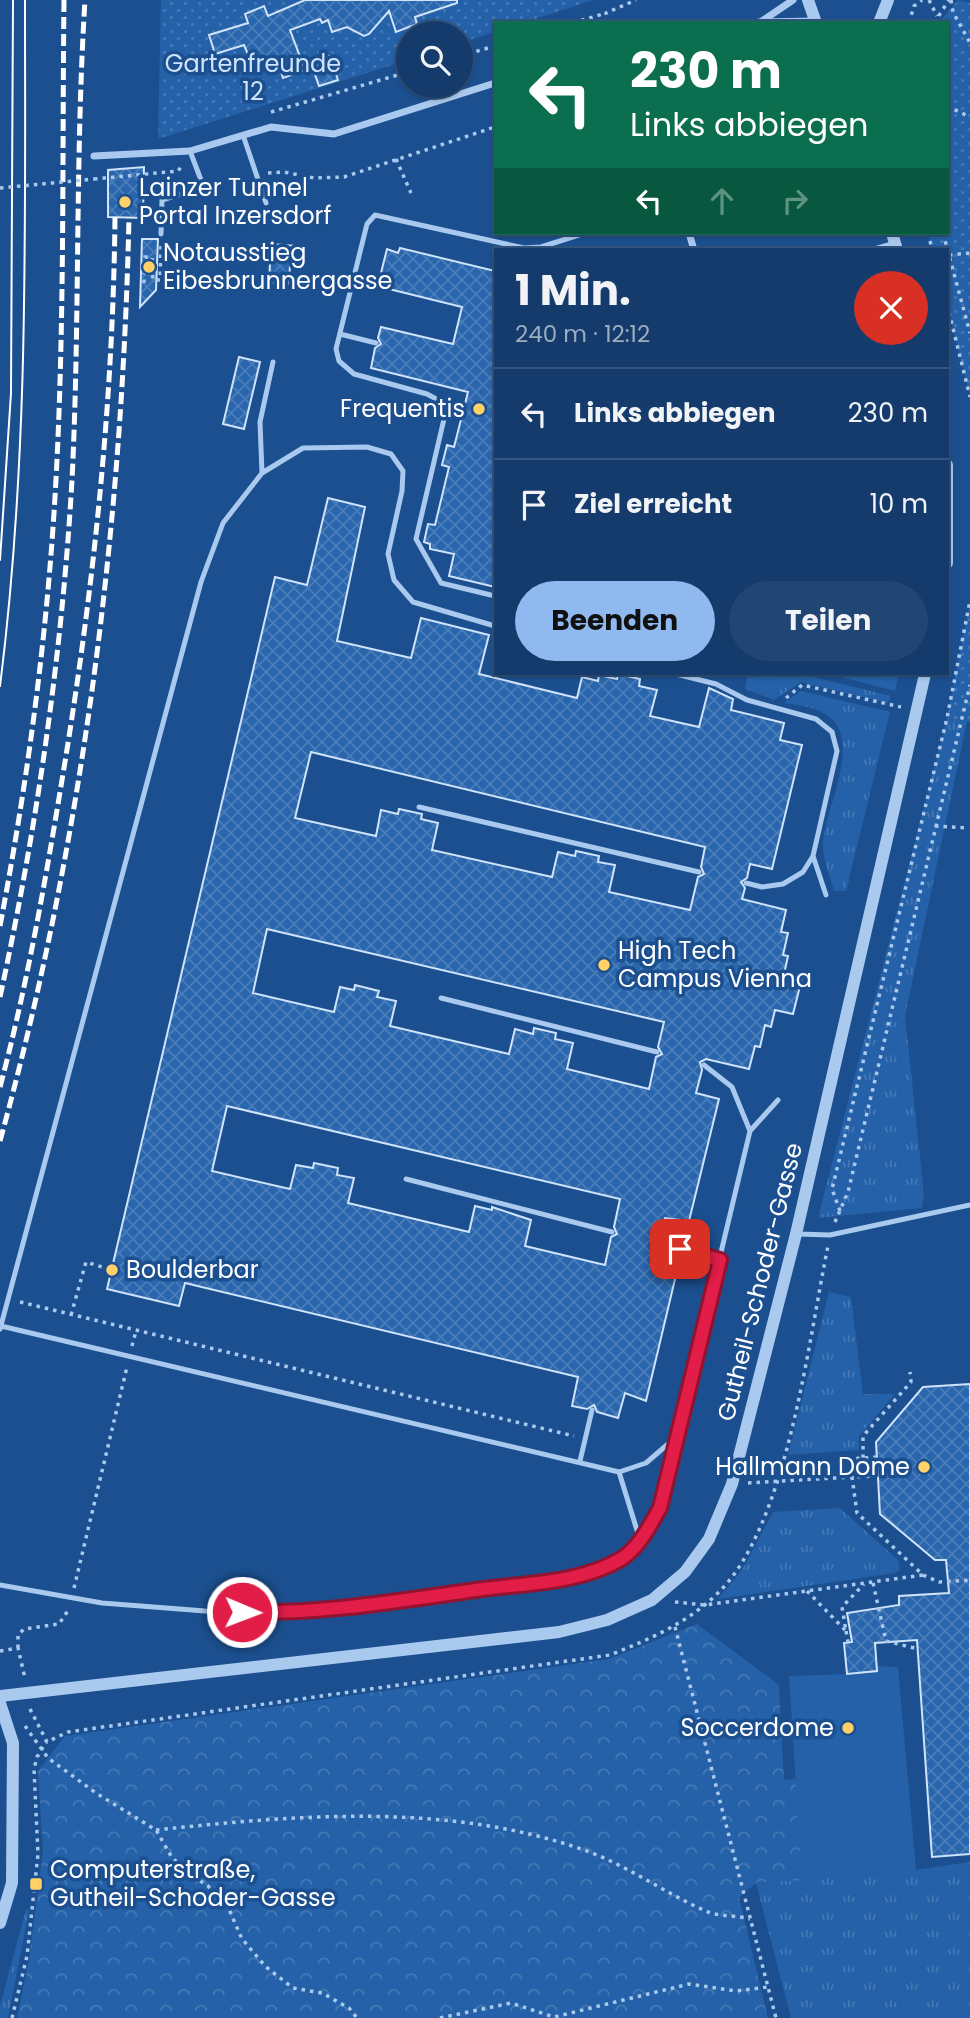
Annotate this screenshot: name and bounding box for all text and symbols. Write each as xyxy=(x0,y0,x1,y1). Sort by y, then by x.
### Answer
map controls xyxy=(396,21,473,98)
button: search xyxy=(396,21,473,98)
text: 230 m xyxy=(630,37,782,105)
park label: Gartenfreunde 12 xyxy=(165,47,341,108)
icon: left xyxy=(515,49,606,140)
text: Links abbiegen xyxy=(630,102,868,147)
place label: Lainzer Tunnel Portal Inzersdorf xyxy=(139,171,332,232)
icon: left xyxy=(630,182,668,220)
icon: ahead xyxy=(703,182,741,220)
icon: right xyxy=(776,182,814,220)
marker: Lainzer Tunnel Portal Inzersdorf xyxy=(117,194,133,210)
place label: Notausstieg Eibesbrunnergasse xyxy=(163,236,392,297)
marker: Notausstieg Eibesbrunnergasse xyxy=(141,259,157,275)
text: 1 Min. xyxy=(515,261,631,320)
button: close xyxy=(854,271,928,345)
text: 240 m · 12:12 xyxy=(515,318,650,350)
place label: Frequentis xyxy=(340,392,465,425)
icon: left xyxy=(515,395,553,433)
text: Links abbiegen xyxy=(574,395,776,431)
text: 230 m xyxy=(848,395,928,431)
marker: Frequentis xyxy=(471,401,487,417)
icon: arrive xyxy=(515,486,553,524)
text: Ziel erreicht xyxy=(574,486,732,522)
text: 10 m xyxy=(870,486,928,522)
button: Beenden xyxy=(515,581,715,661)
button: Teilen xyxy=(729,581,928,661)
place label: High Tech Campus Vienna xyxy=(618,934,812,995)
marker: High Tech Campus Vienna xyxy=(596,957,612,973)
street label: Gutheil-Schoder-Gasse xyxy=(709,1139,810,1424)
pin xyxy=(650,1219,710,1279)
icon: arrive xyxy=(661,1230,699,1268)
place label: Boulderbar xyxy=(126,1253,259,1286)
marker: Boulderbar xyxy=(104,1262,120,1278)
place label: Hallmann Dome xyxy=(715,1450,910,1483)
marker: Hallmann Dome xyxy=(916,1459,932,1475)
position arrow xyxy=(205,1575,279,1649)
place label: Soccerdome xyxy=(680,1711,834,1744)
marker: Soccerdome xyxy=(840,1720,856,1736)
place label: Computerstraße, Gutheil-Schoder-Gasse xyxy=(50,1853,336,1914)
marker: Computerstraße, Gutheil-Schoder-Gasse xyxy=(28,1876,44,1892)

